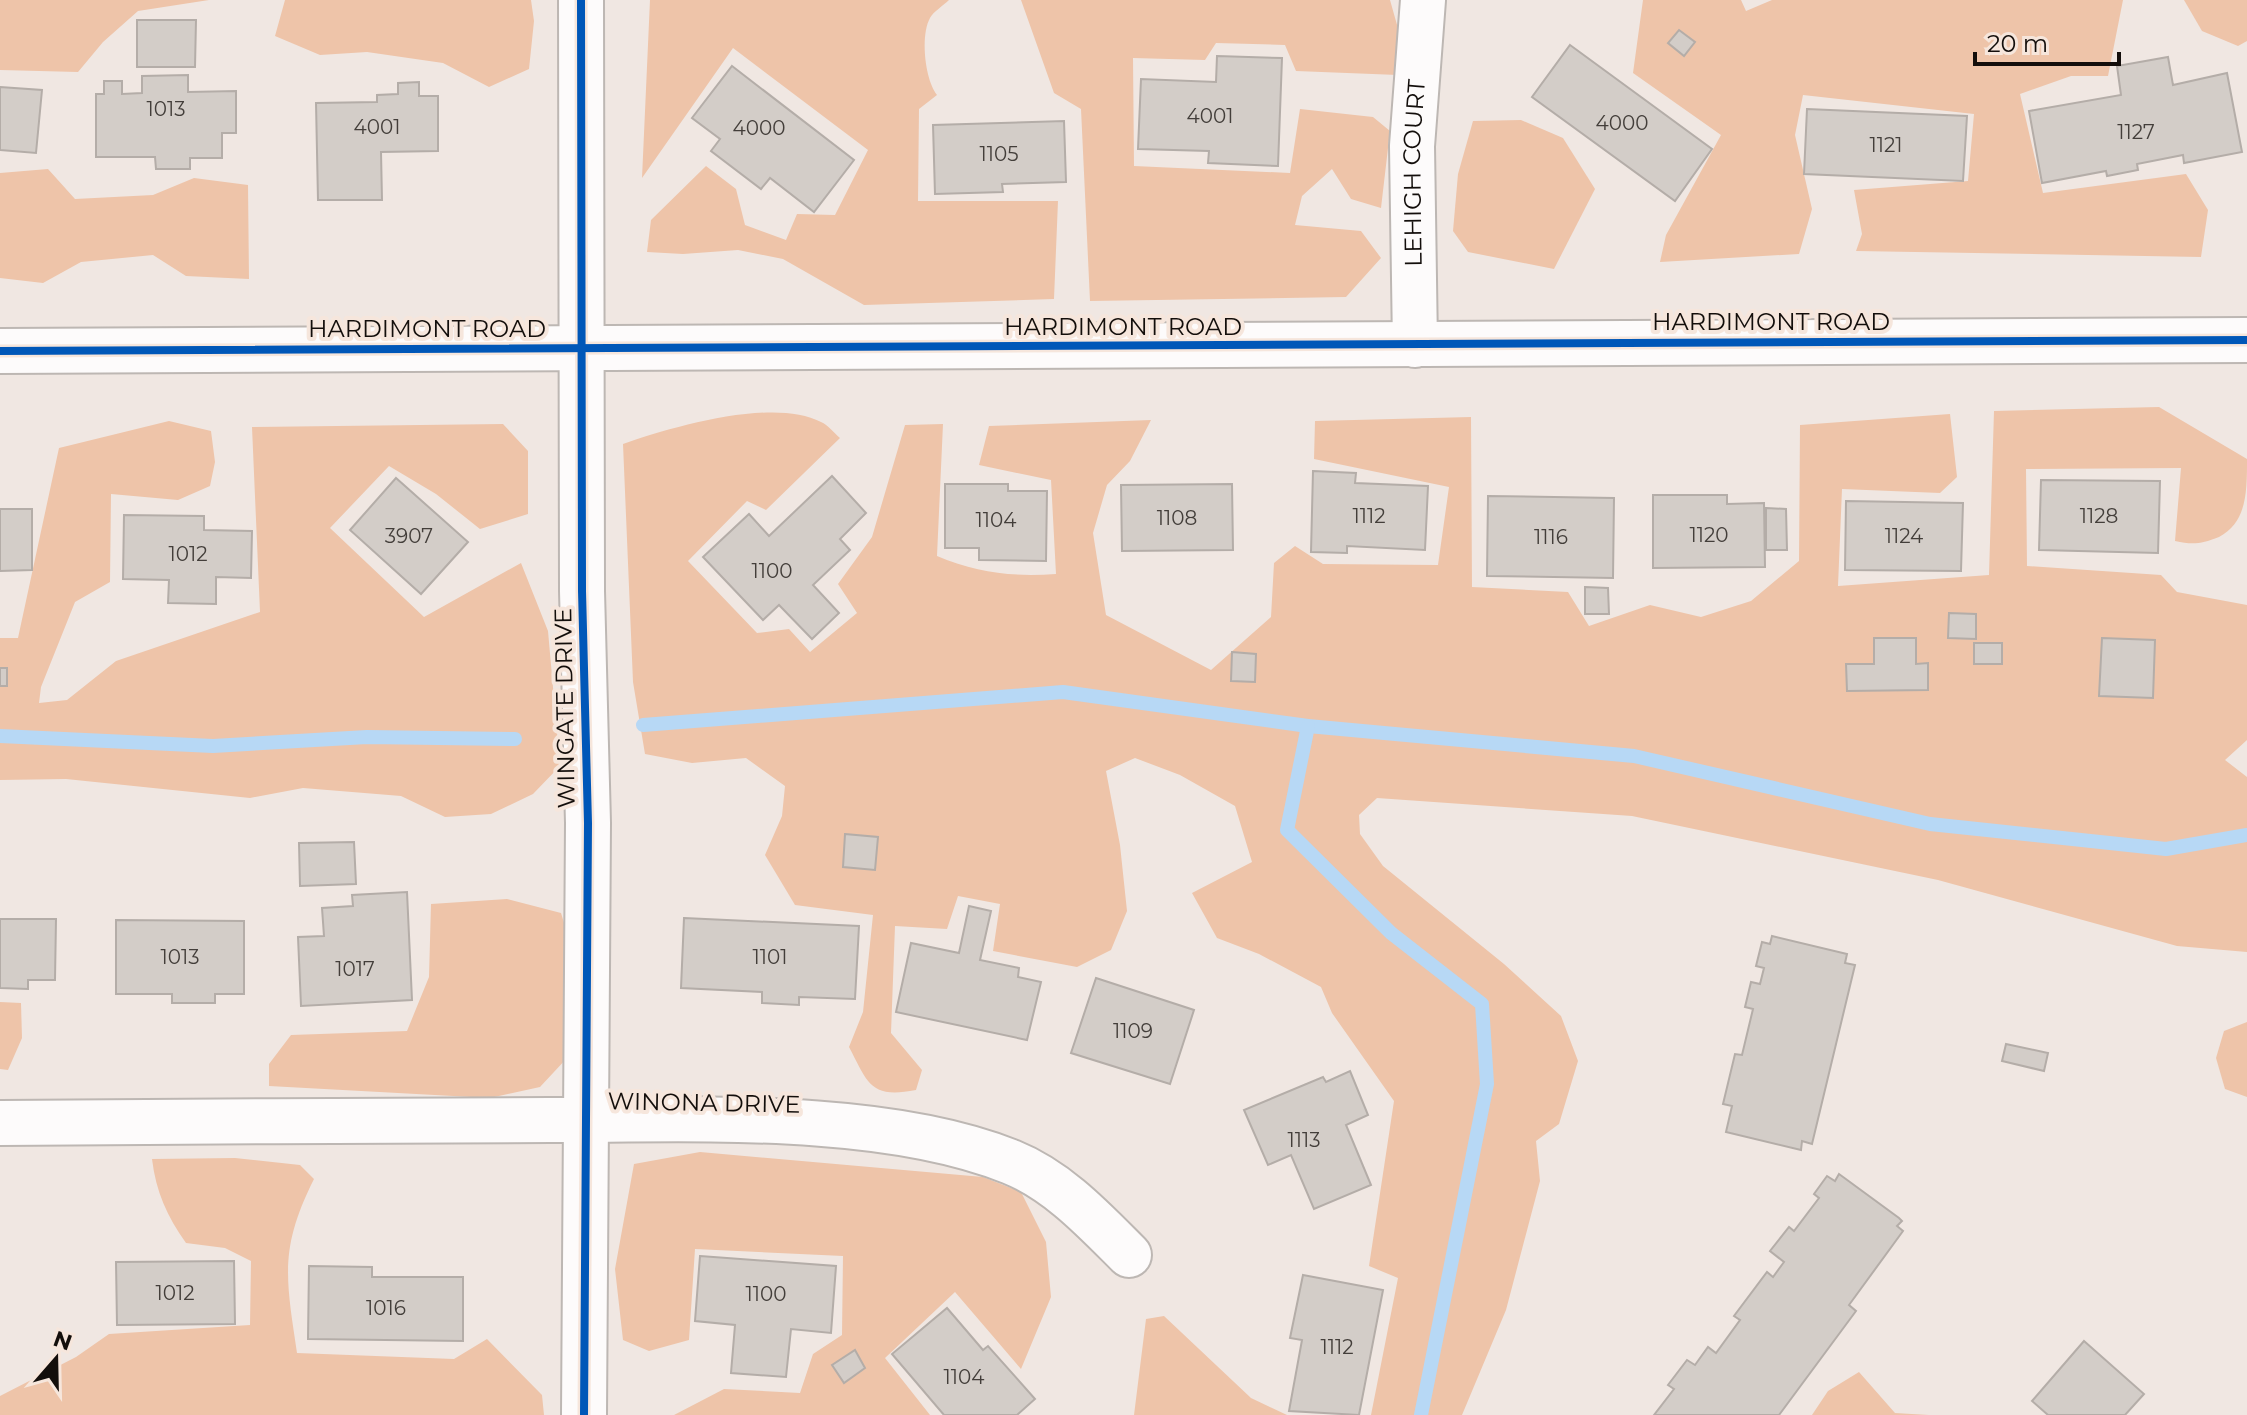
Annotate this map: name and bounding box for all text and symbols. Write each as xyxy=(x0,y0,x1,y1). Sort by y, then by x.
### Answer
scale bar xyxy=(1975,16,2119,66)
text: 20 m xyxy=(1987,29,2048,58)
street label: LEHIGH COURT xyxy=(1397,78,1431,267)
house number: 1013 xyxy=(147,97,185,121)
house number: 4001 xyxy=(1187,104,1233,128)
house number: 4000 xyxy=(1596,111,1648,135)
house number: 4001 xyxy=(354,115,400,139)
house number: 4000 xyxy=(733,116,785,140)
house number: 1127 xyxy=(2117,120,2155,144)
house number: 1121 xyxy=(1869,133,1903,157)
house number: 1105 xyxy=(980,142,1019,166)
street label: HARDIMONT ROAD xyxy=(1652,307,1890,336)
street label: HARDIMONT ROAD xyxy=(1004,312,1242,341)
street label: HARDIMONT ROAD xyxy=(308,314,546,343)
house number: 1112 xyxy=(1352,504,1386,528)
house number: 1128 xyxy=(2080,504,2118,528)
house number: 1108 xyxy=(1157,506,1197,530)
house number: 1104 xyxy=(976,508,1016,532)
house number: 1120 xyxy=(1690,523,1729,547)
house number: 3907 xyxy=(385,524,433,548)
house number: 1124 xyxy=(1885,524,1923,548)
house number: 1116 xyxy=(1534,525,1568,549)
house number: 1012 xyxy=(168,542,208,566)
house number: 1100 xyxy=(752,559,792,583)
street label: WINGATE DRIVE xyxy=(548,607,581,809)
house number: 1013 xyxy=(161,945,199,969)
house number: 1101 xyxy=(753,945,787,969)
house number: 1017 xyxy=(335,957,375,981)
house number: 1109 xyxy=(1113,1019,1153,1043)
street label: WINONA DRIVE xyxy=(607,1086,801,1119)
house number: 1113 xyxy=(1288,1128,1320,1152)
house number: 1012 xyxy=(155,1281,195,1305)
house number: 1100 xyxy=(746,1282,786,1306)
house number: 1016 xyxy=(366,1296,406,1320)
north arrow xyxy=(16,1319,96,1399)
text: N xyxy=(50,1325,76,1356)
house number: 1112 xyxy=(1320,1335,1354,1359)
house number: 1104 xyxy=(944,1365,984,1389)

